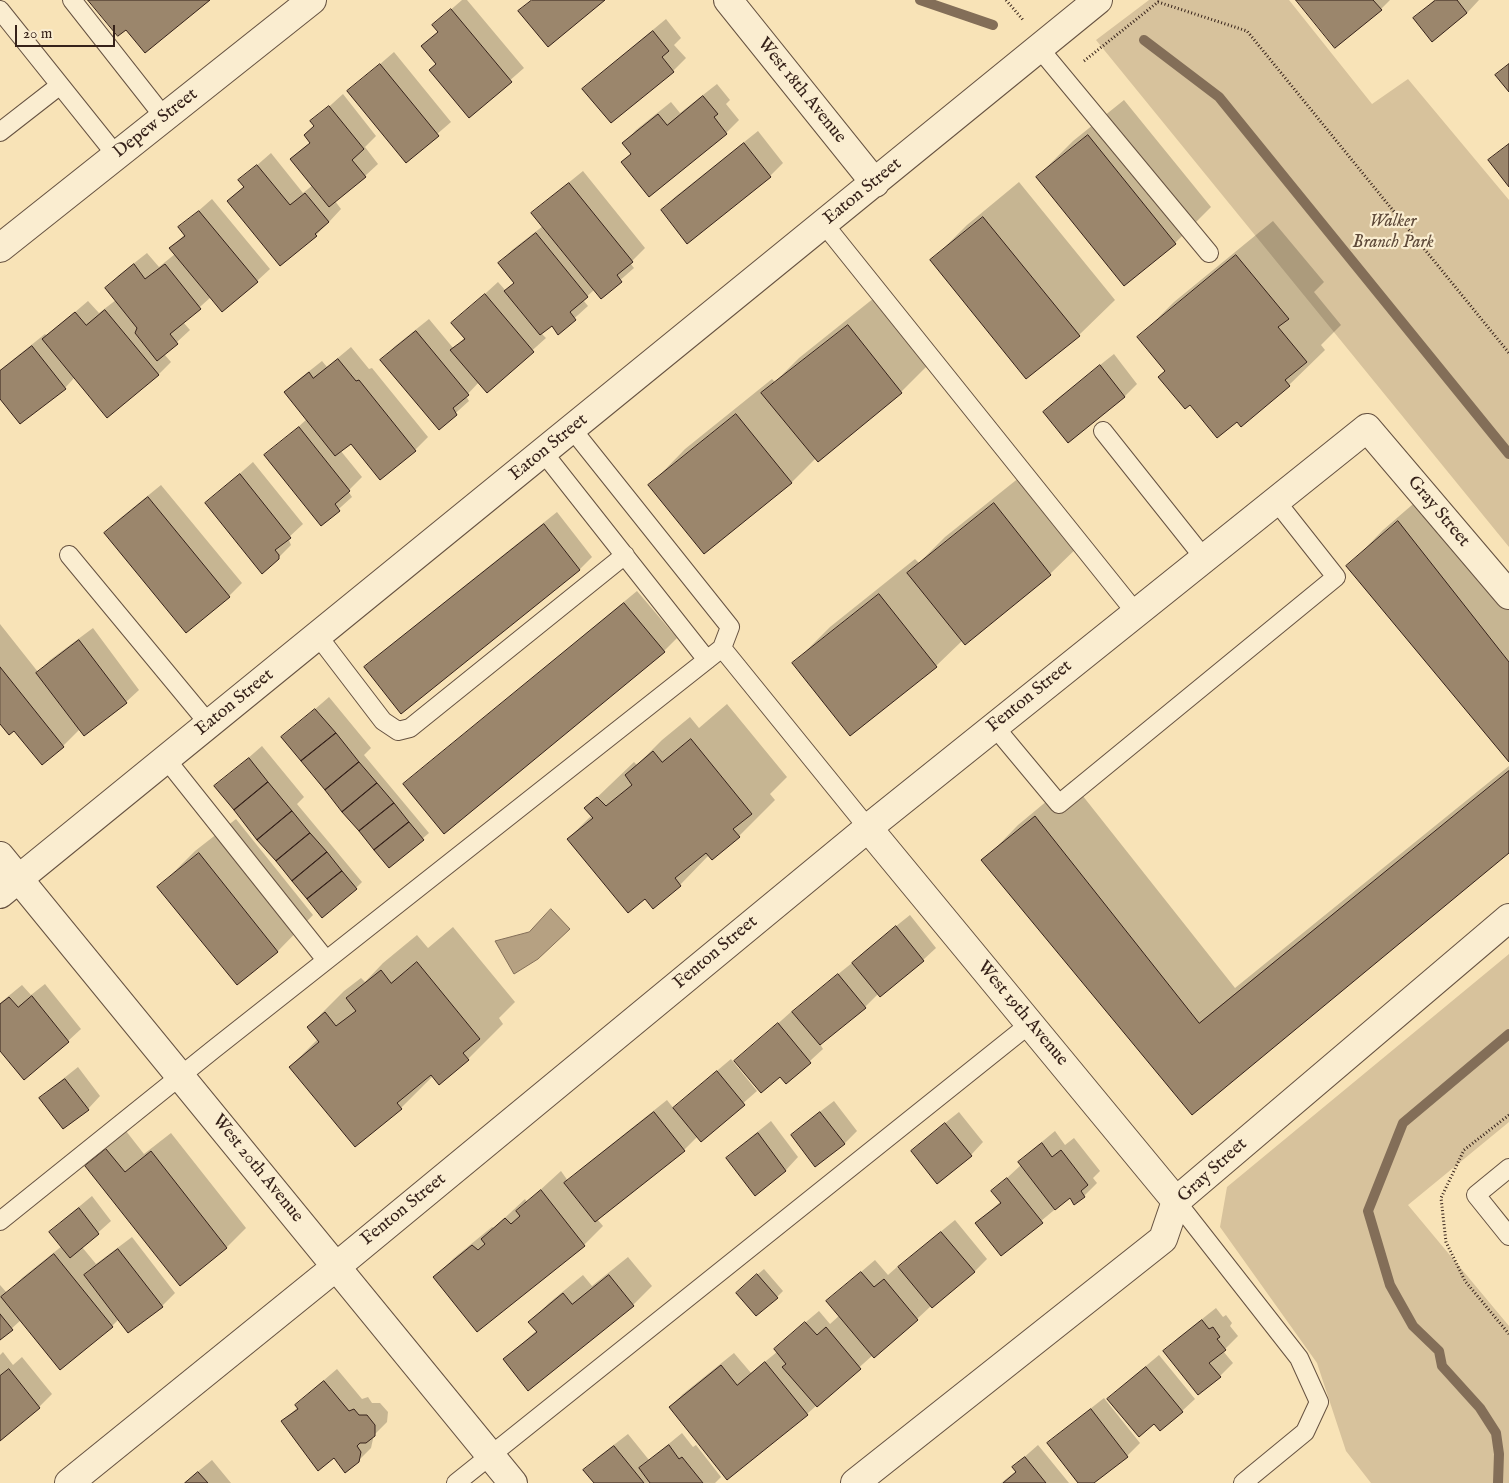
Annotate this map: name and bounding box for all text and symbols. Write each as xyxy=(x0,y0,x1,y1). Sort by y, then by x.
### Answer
scale bar xyxy=(18,15,118,47)
text: 20 m xyxy=(23,24,52,43)
street label: West 18th Avenue xyxy=(752,34,850,148)
street label: Depew Street xyxy=(109,84,203,164)
street label: Eaton Street xyxy=(820,154,906,230)
park label: Walker Branch Park xyxy=(1352,211,1434,253)
street label: Eaton Street xyxy=(506,410,592,486)
street label: Gray Street xyxy=(1402,472,1474,552)
street label: Fenton Street xyxy=(983,656,1077,738)
street label: Eaton Street xyxy=(192,665,278,741)
street label: Fenton Street xyxy=(670,912,762,994)
street label: West 19th Avenue xyxy=(972,957,1072,1071)
street label: West 20th Avenue xyxy=(207,1111,307,1227)
street label: Gray Street xyxy=(1174,1134,1252,1208)
street label: Fenton Street xyxy=(357,1169,451,1251)

